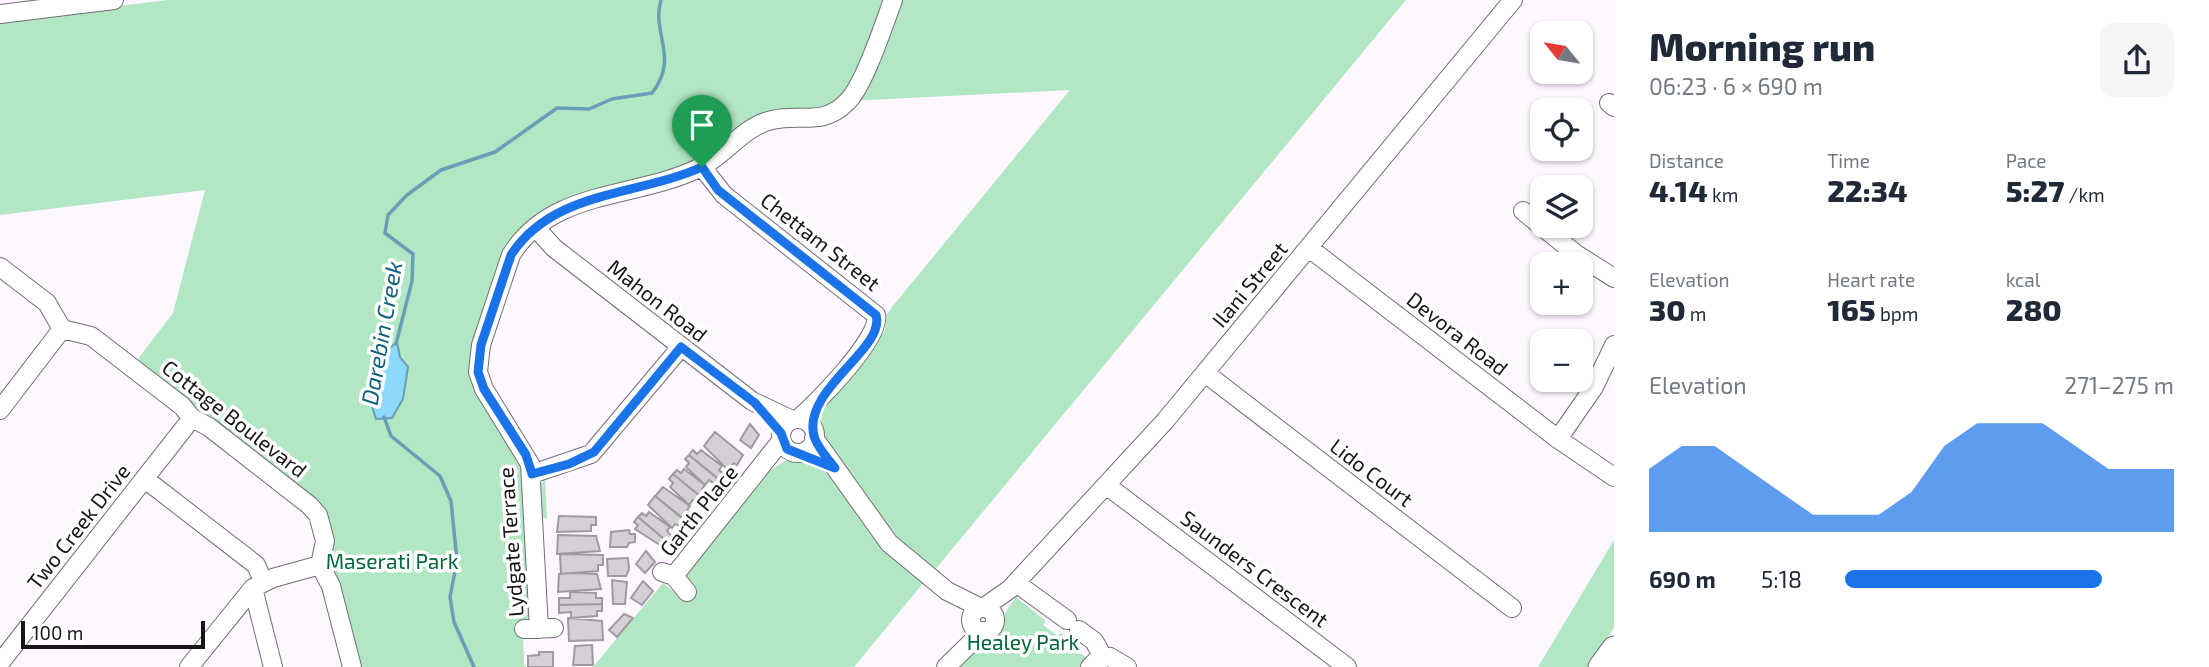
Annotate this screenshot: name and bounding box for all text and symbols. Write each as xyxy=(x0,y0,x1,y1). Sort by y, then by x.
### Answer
north arrow xyxy=(1530,21,1592,84)
map controls xyxy=(1530,21,1593,392)
text: Morning run xyxy=(1649,23,1875,69)
button: share xyxy=(2100,23,2174,97)
text: 06:23 · 6 × 690 m xyxy=(1649,72,1823,100)
pin xyxy=(672,95,732,167)
button: locate xyxy=(1530,98,1593,161)
icon: arrive xyxy=(683,106,721,144)
text: Distance xyxy=(1649,149,1724,172)
text: Time xyxy=(1827,149,1870,172)
text: Pace xyxy=(2006,149,2047,172)
text: 4.14 xyxy=(1649,172,1708,208)
text: 22:34 xyxy=(1827,172,1908,208)
text: 5:27 xyxy=(2006,172,2064,208)
button: layers xyxy=(1530,175,1593,238)
text: km xyxy=(1708,183,1738,206)
text: /km xyxy=(2064,183,2105,206)
street label: Chettam Street xyxy=(756,187,886,295)
street label: Ilani Street xyxy=(1206,236,1292,332)
button: + xyxy=(1530,252,1593,315)
street label: Mahon Road xyxy=(603,253,713,347)
water label: Darebin Creek xyxy=(355,259,407,407)
text: Elevation xyxy=(1649,268,1730,291)
text: Heart rate xyxy=(1827,268,1915,291)
text: kcal xyxy=(2006,268,2040,291)
street label: Devora Road xyxy=(1403,286,1513,380)
text: 30 xyxy=(1649,291,1686,327)
text: 165 xyxy=(1827,291,1876,327)
text: 280 xyxy=(2006,291,2062,327)
text: m xyxy=(1686,302,1706,325)
text: bpm xyxy=(1876,302,1918,325)
button: − xyxy=(1530,329,1593,392)
street label: Cottage Boulevard xyxy=(158,354,312,482)
text: Elevation xyxy=(1649,371,1747,399)
text: 271–275 m xyxy=(2064,371,2174,399)
street label: Lido Court xyxy=(1326,433,1418,511)
street label: Two Creek Drive xyxy=(21,458,135,594)
street label: Garth Place xyxy=(654,460,742,560)
street label: Lydgate Terrace xyxy=(492,466,528,618)
street label: Saunders Crescent xyxy=(1176,504,1334,632)
park label: Maserati Park xyxy=(326,548,459,573)
text: 690 m xyxy=(1649,565,1716,593)
text: 5:18 xyxy=(1761,565,1802,593)
scale bar xyxy=(21,618,205,650)
text: 100 m xyxy=(32,621,83,644)
park label: Healey Park xyxy=(967,629,1080,654)

